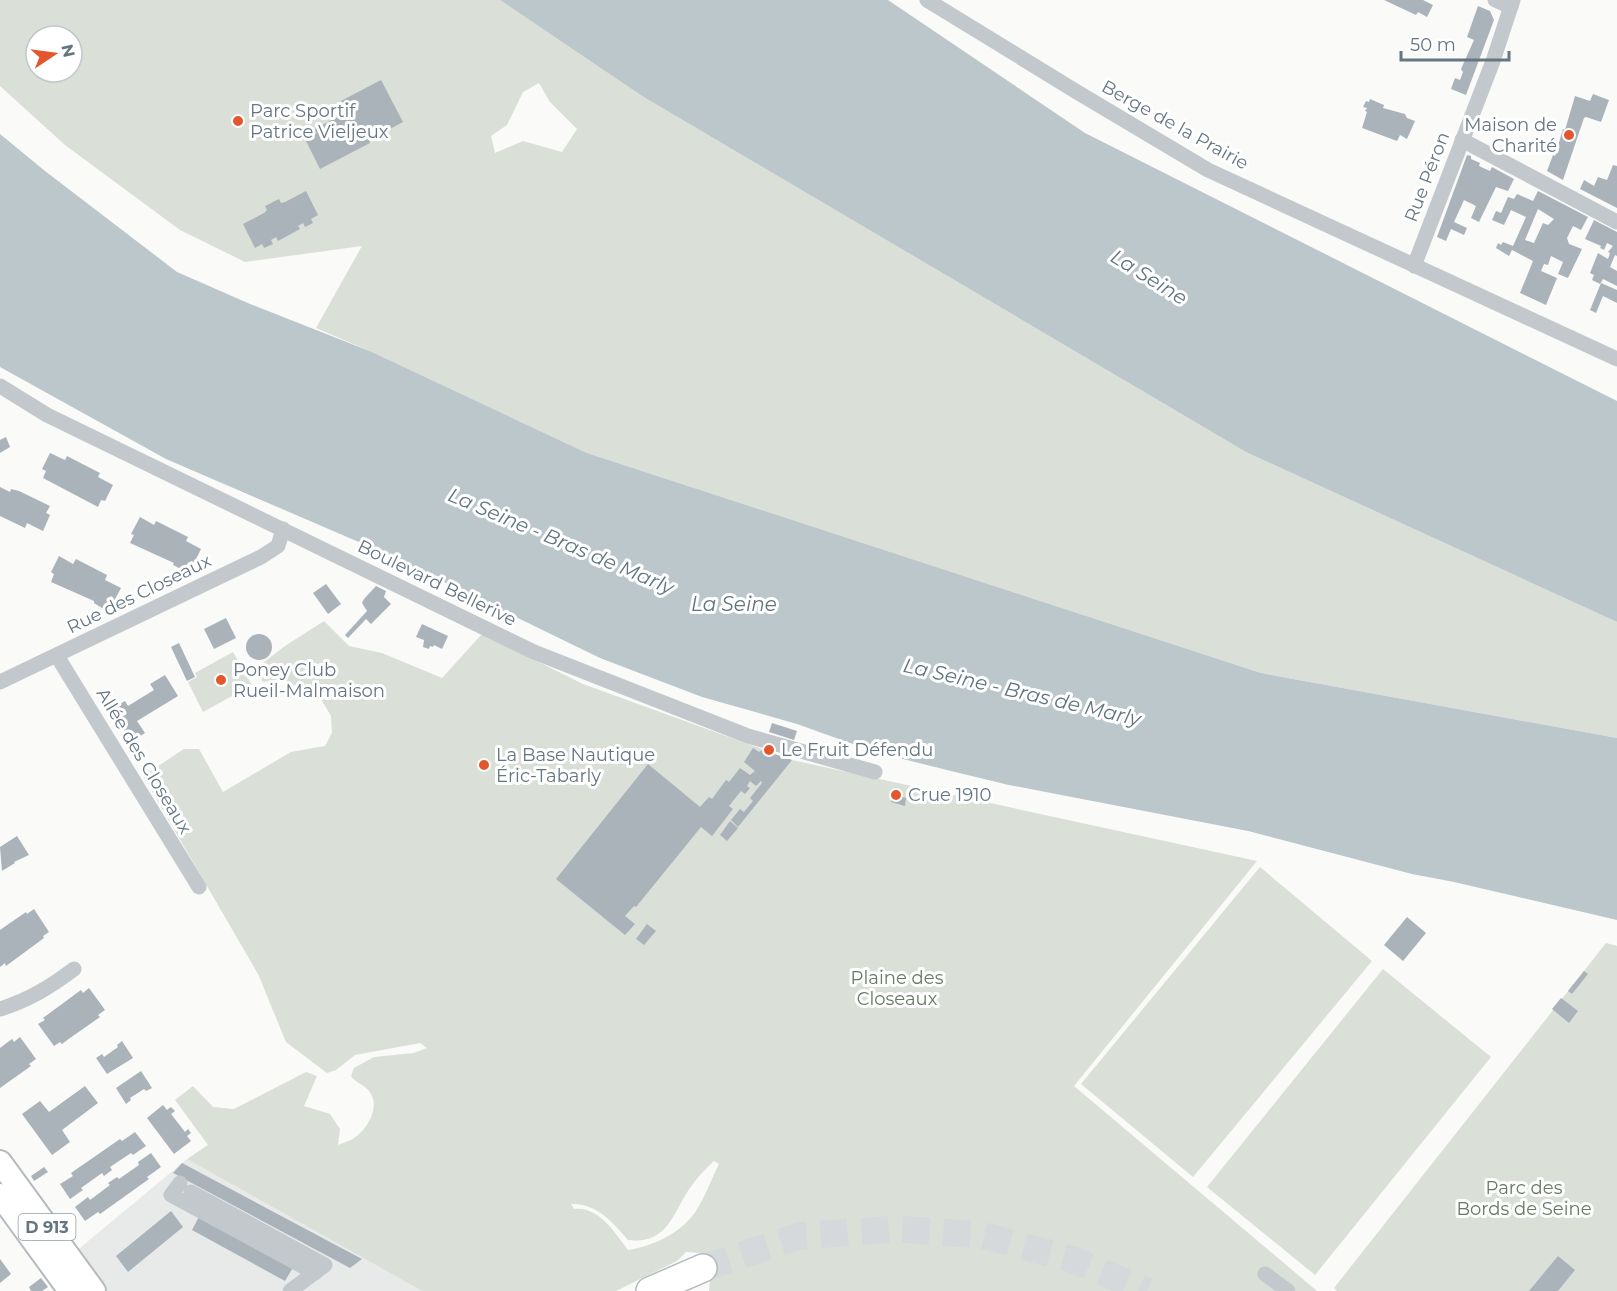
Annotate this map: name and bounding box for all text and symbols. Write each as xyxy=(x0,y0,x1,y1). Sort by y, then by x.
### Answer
north arrow xyxy=(24,24,84,84)
scale bar xyxy=(1401,24,1509,62)
text: 50 m xyxy=(1410,34,1456,56)
text: N xyxy=(57,42,79,59)
street label: Berge de la Prairie xyxy=(1098,75,1252,175)
place label: Parc Sportif Patrice Vieljeux xyxy=(250,100,389,143)
marker: Parc Sportif Patrice Vieljeux xyxy=(231,114,245,128)
place label: Maison de Charité xyxy=(1464,114,1557,157)
marker: Maison de Charité xyxy=(1562,128,1576,142)
street label: Rue Péron xyxy=(1400,129,1454,225)
water label: La Seine xyxy=(1106,244,1192,310)
water label: La Seine - Bras de Marly xyxy=(445,483,679,600)
street label: Boulevard Bellerive xyxy=(354,535,520,631)
street label: Rue des Closeaux xyxy=(63,549,215,638)
water label: La Seine xyxy=(691,592,777,616)
water label: La Seine - Bras de Marly xyxy=(901,653,1144,731)
place label: Poney Club Rueil-Malmaison xyxy=(233,659,385,702)
marker: Poney Club Rueil-Malmaison xyxy=(214,673,228,687)
street label: Allée des Closeaux xyxy=(92,684,196,838)
place label: Le Fruit Défendu xyxy=(781,739,933,761)
marker: Le Fruit Défendu xyxy=(762,743,776,757)
place label: La Base Nautique Éric-Tabarly xyxy=(496,744,655,787)
marker: La Base Nautique Éric-Tabarly xyxy=(477,758,491,772)
place label: Crue 1910 xyxy=(908,784,992,806)
marker: Crue 1910 xyxy=(889,788,903,802)
park label: Plaine des Closeaux xyxy=(851,967,944,1010)
park label: Parc des Bords de Seine xyxy=(1456,1177,1592,1220)
road number: D 913 xyxy=(18,1214,76,1240)

